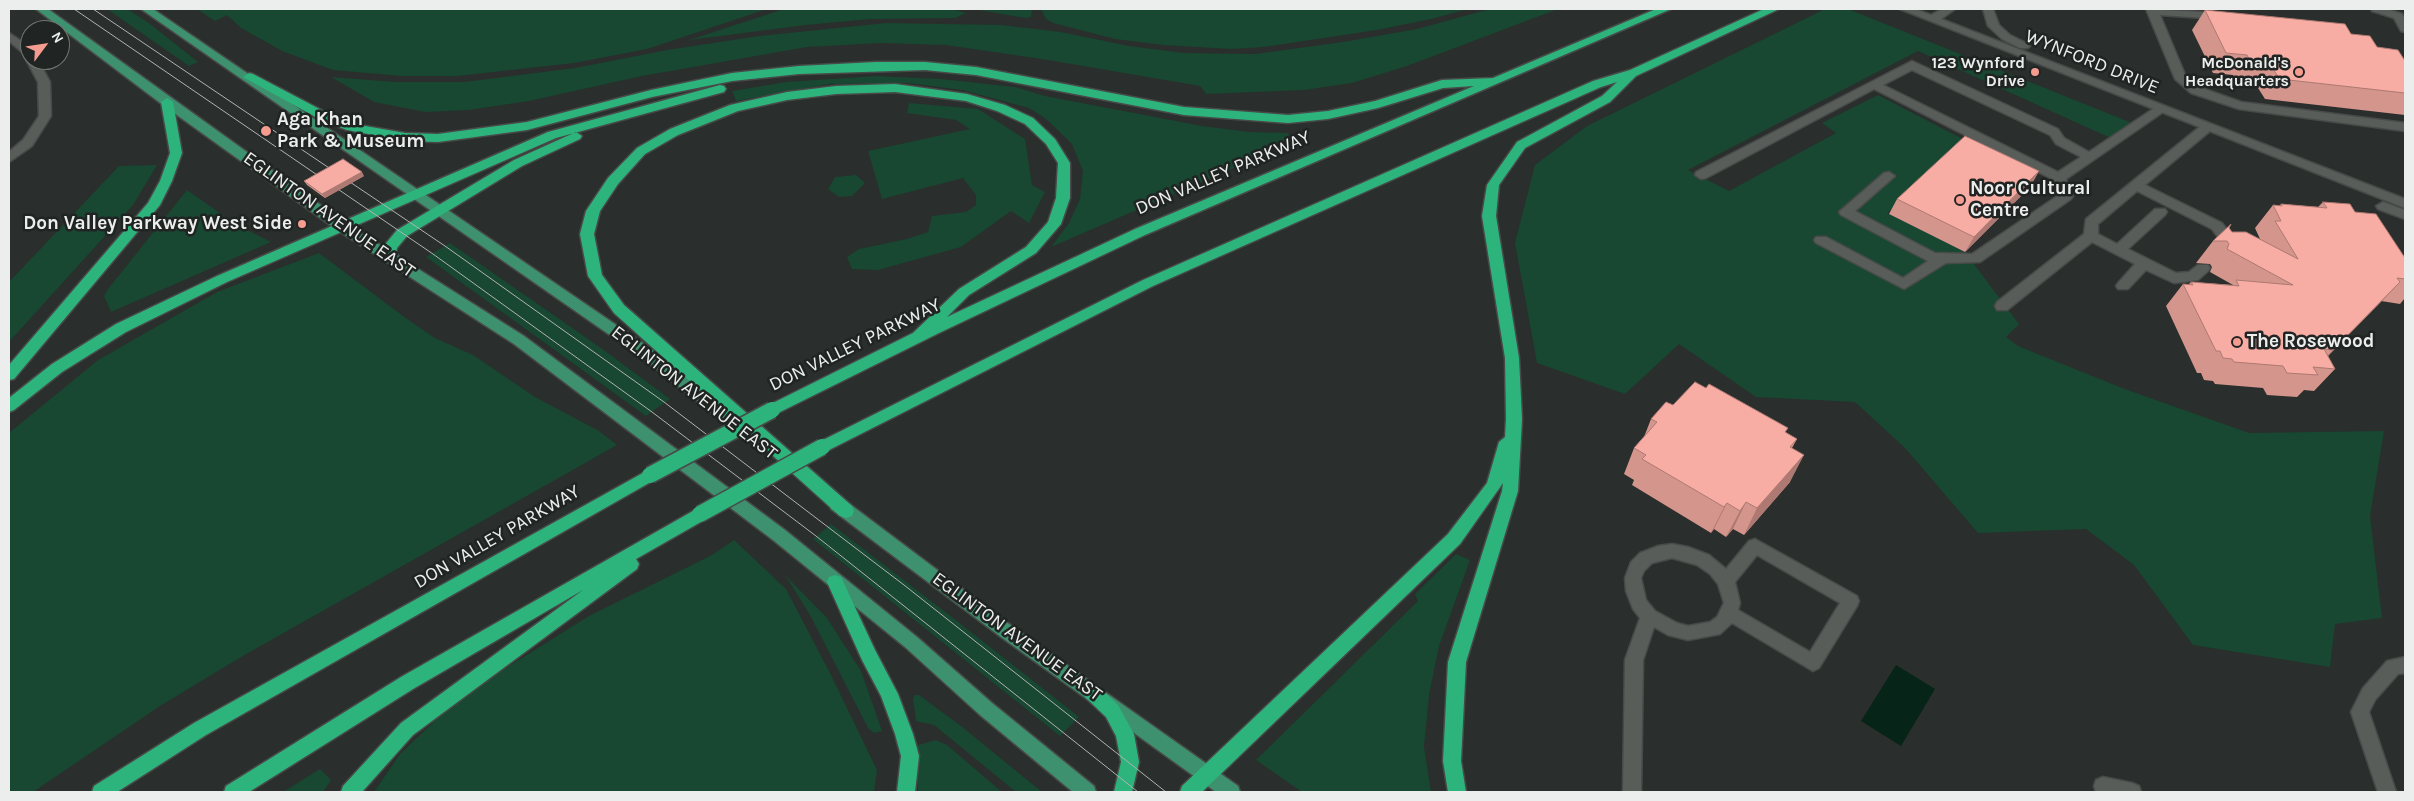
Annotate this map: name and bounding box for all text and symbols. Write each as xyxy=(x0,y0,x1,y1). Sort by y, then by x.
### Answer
north arrow xyxy=(20,20,70,70)
street label: WYNFORD DRIVE xyxy=(2022,25,2162,99)
text: N xyxy=(48,29,67,46)
place label: 123 Wynford Drive xyxy=(1931,53,2025,91)
place label: McDonald's Headquarters xyxy=(2185,53,2289,91)
marker: 123 Wynford Drive xyxy=(2029,66,2041,78)
marker: McDonald's Headquarters xyxy=(2293,66,2305,78)
place label: Aga Khan Park & Museum xyxy=(277,109,424,153)
marker: Aga Khan Park & Museum xyxy=(259,124,273,138)
street label: DON VALLEY PARKWAY xyxy=(1132,126,1314,220)
street label: EGLINTON AVENUE EAST xyxy=(239,147,419,283)
place label: Noor Cultural Centre xyxy=(1970,178,2091,222)
marker: Noor Cultural Centre xyxy=(1954,194,1966,206)
place label: Don Valley Parkway West Side xyxy=(23,213,292,235)
marker: Don Valley Parkway West Side xyxy=(296,218,308,230)
street label: DON VALLEY PARKWAY xyxy=(766,294,944,396)
street label: EGLINTON AVENUE EAST xyxy=(606,321,782,465)
place label: The Rosewood xyxy=(2247,331,2374,353)
marker: The Rosewood xyxy=(2231,336,2243,348)
street label: DON VALLEY PARKWAY xyxy=(410,480,584,594)
street label: EGLINTON AVENUE EAST xyxy=(928,568,1106,706)

